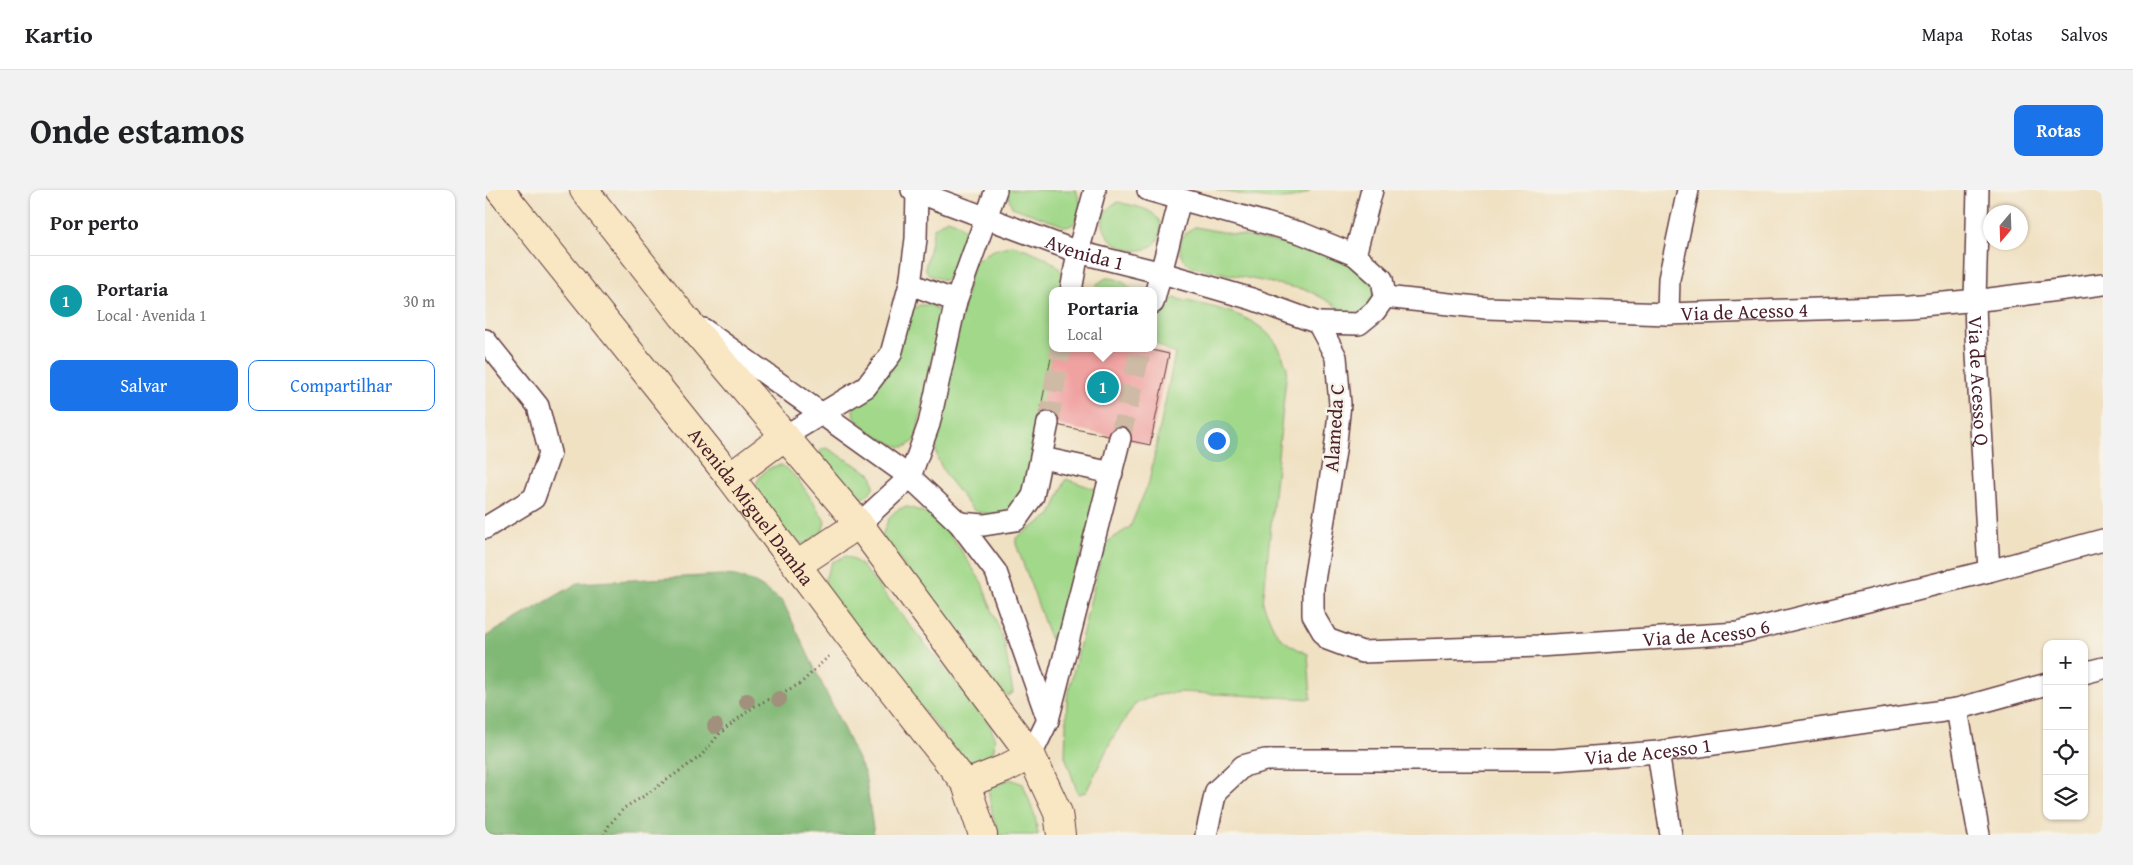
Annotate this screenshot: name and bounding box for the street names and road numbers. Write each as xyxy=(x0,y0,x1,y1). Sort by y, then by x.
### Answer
street label: Avenida 1 xyxy=(1041,226,1128,277)
street label: Via de Acesso 4 xyxy=(1680,294,1809,328)
street label: Via de Acesso Q xyxy=(1961,315,1997,447)
street label: Alameda C xyxy=(1316,383,1351,473)
street label: Avenida Miguel Damha xyxy=(682,421,822,592)
street label: Via de Acesso 6 xyxy=(1642,611,1773,653)
street label: Via de Acesso 1 xyxy=(1583,729,1713,772)

